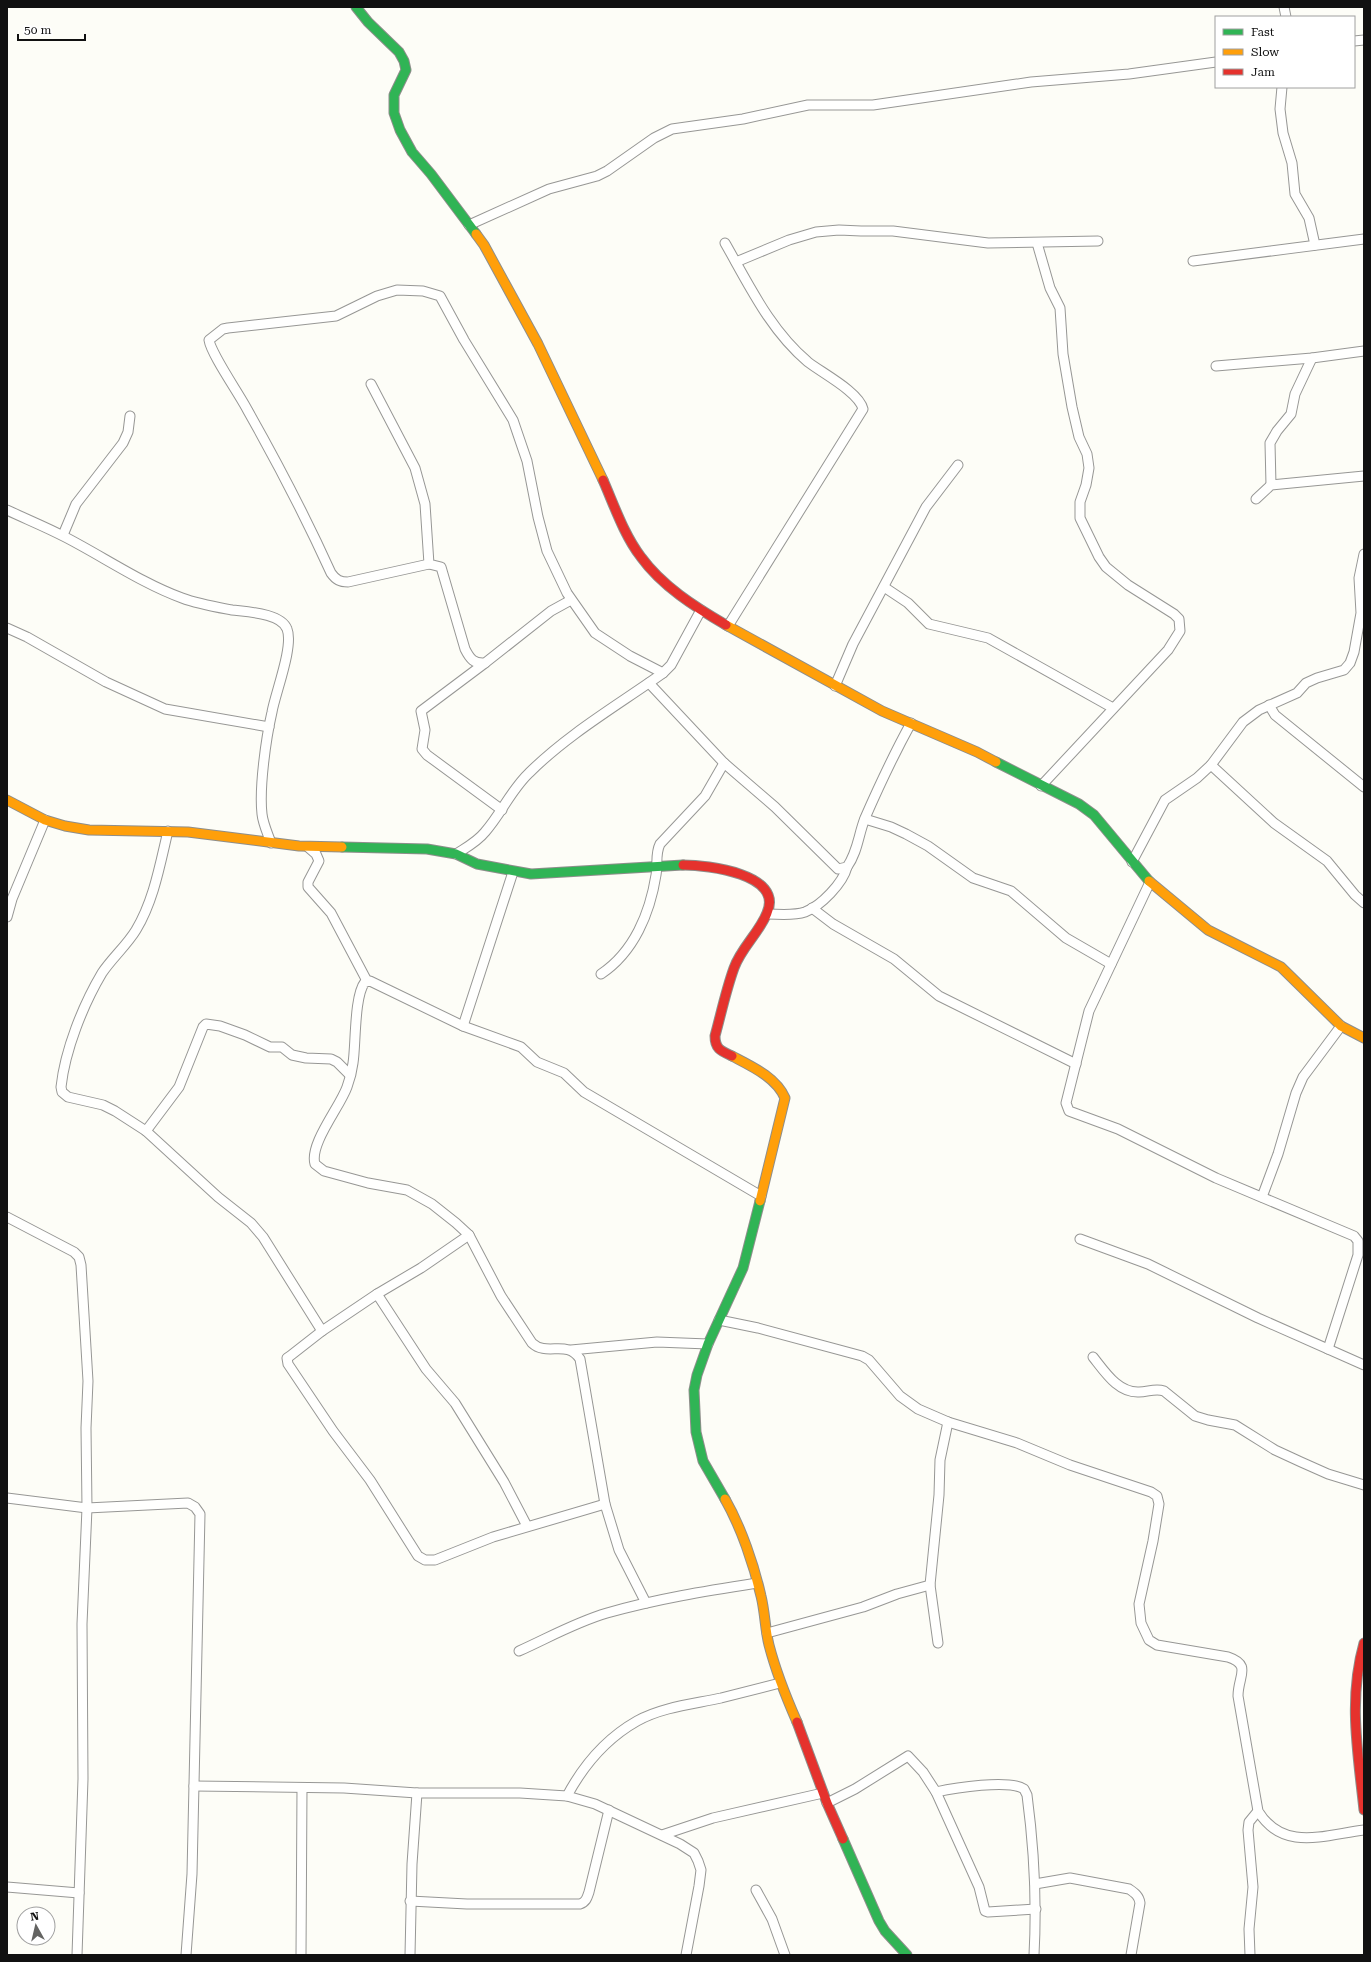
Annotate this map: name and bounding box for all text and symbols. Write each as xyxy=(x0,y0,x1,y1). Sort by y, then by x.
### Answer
scale bar xyxy=(18,16,85,42)
legend xyxy=(1215,16,1355,88)
text: 50 m xyxy=(24,23,51,37)
text: Fast xyxy=(1251,25,1275,39)
text: Slow xyxy=(1251,45,1279,59)
text: Jam xyxy=(1251,65,1275,79)
north arrow xyxy=(16,1906,56,1946)
text: N xyxy=(30,1909,40,1924)

